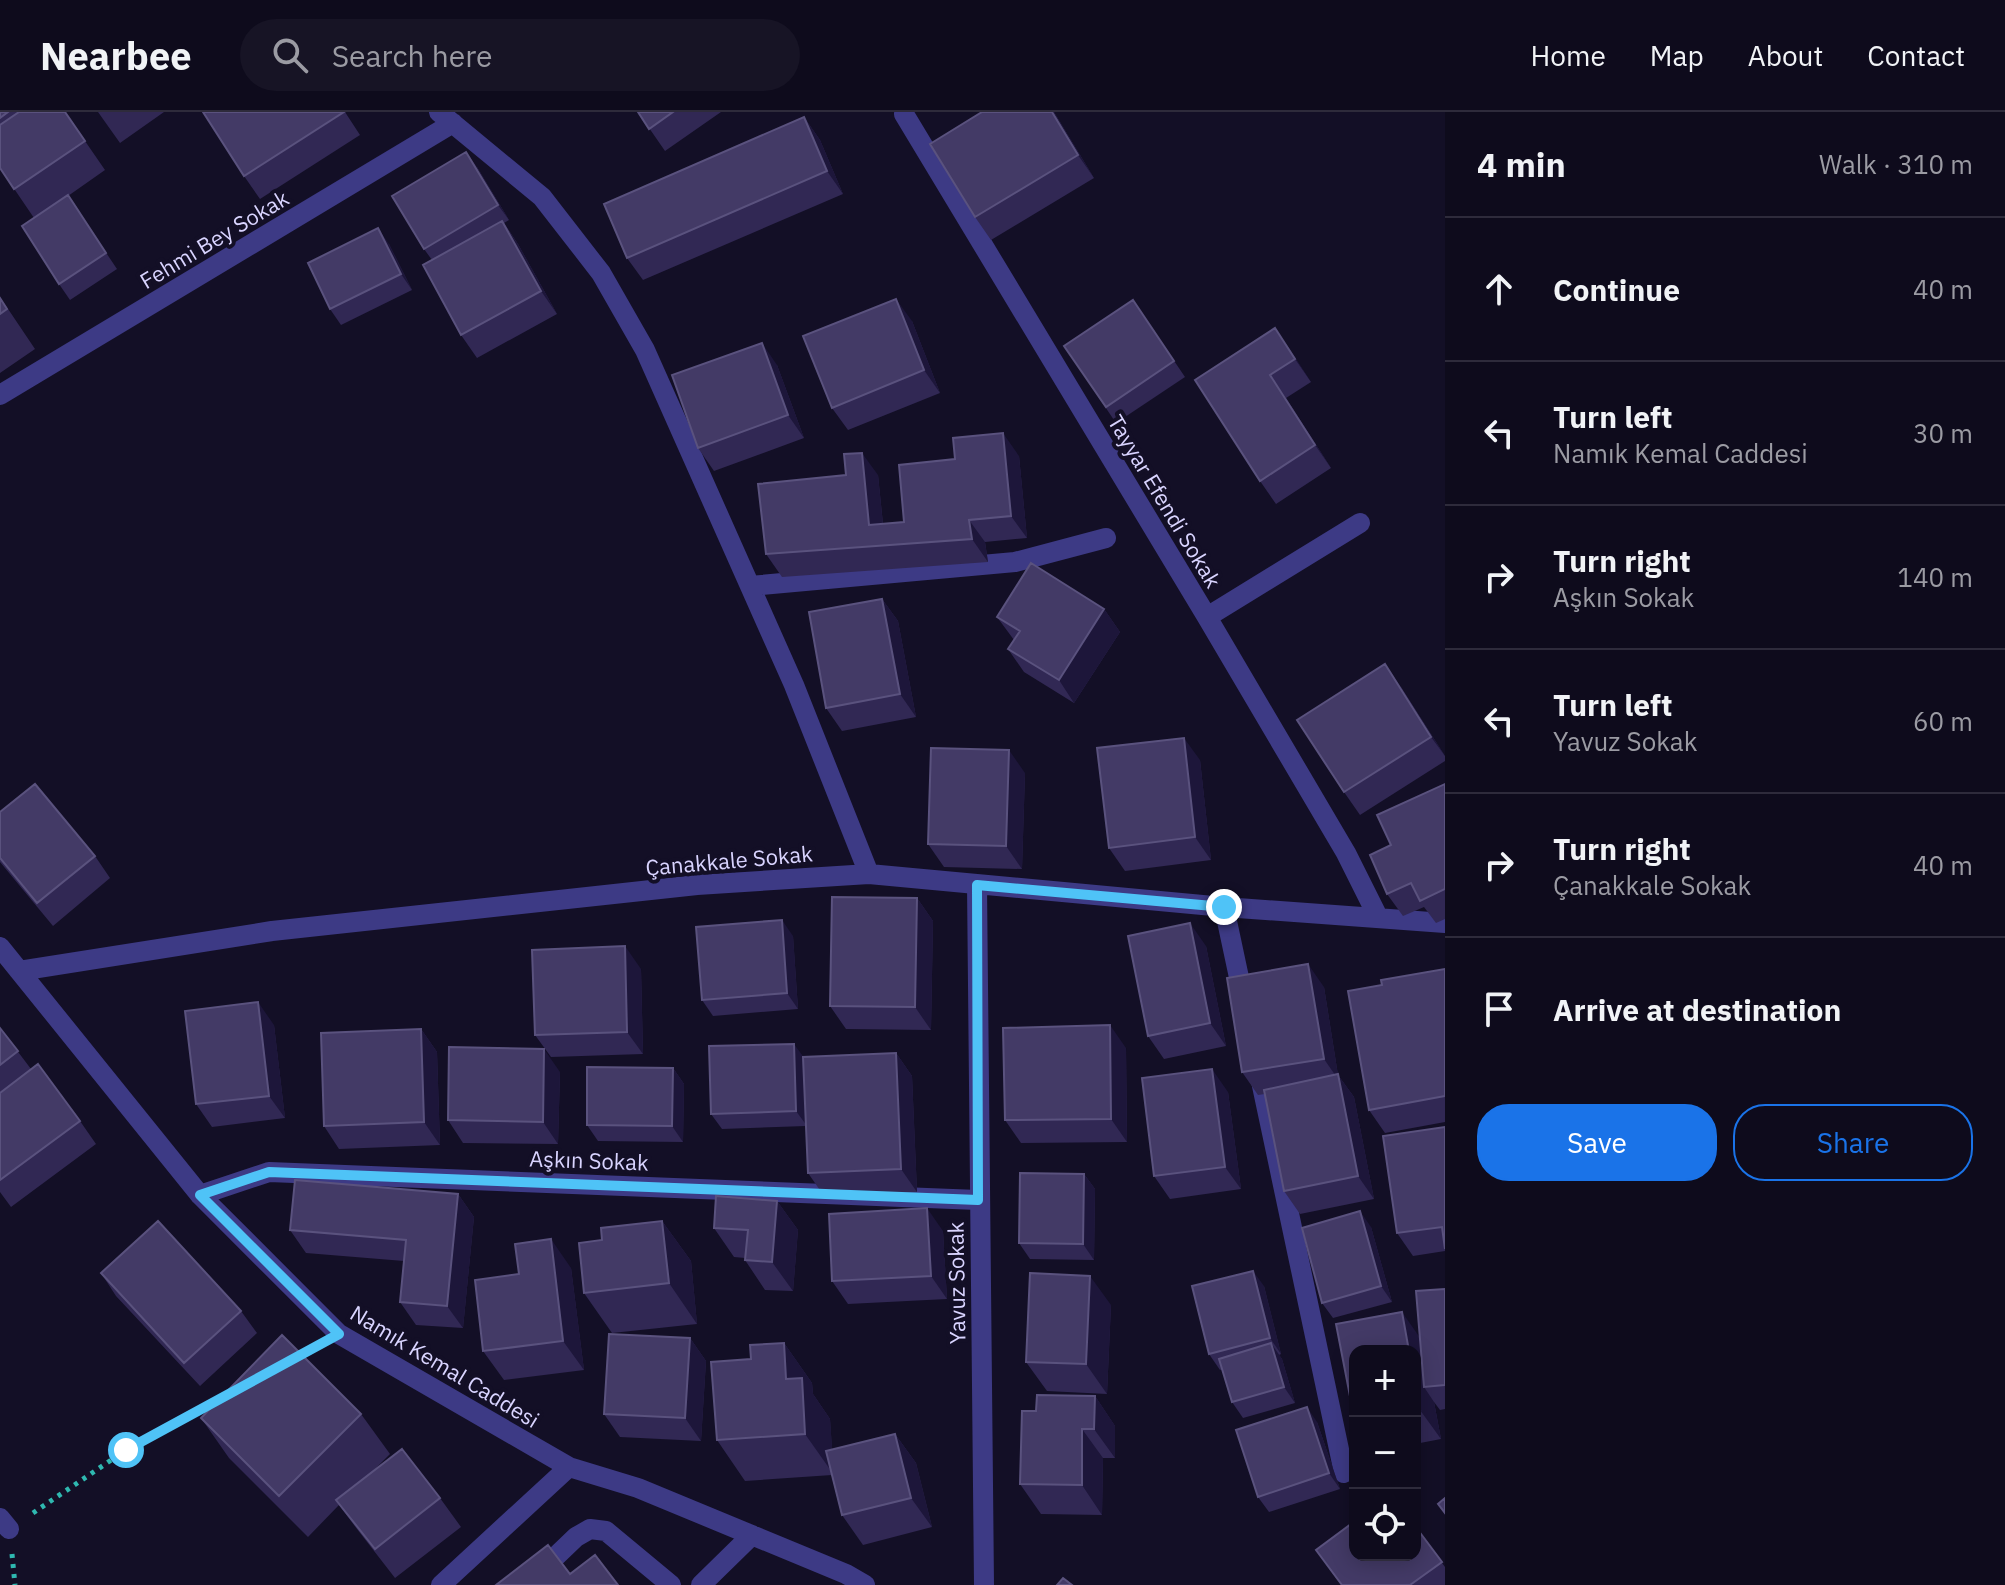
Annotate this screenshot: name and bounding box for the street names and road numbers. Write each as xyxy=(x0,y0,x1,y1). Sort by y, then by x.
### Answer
street label: Fehmi Bey Sokak xyxy=(134,183,294,295)
street label: Tayyar Efendi Sokak xyxy=(1102,409,1228,593)
street label: Çanakkale Sokak xyxy=(644,838,814,882)
street label: Aşkın Sokak xyxy=(529,1143,650,1177)
street label: Yavuz Sokak xyxy=(940,1221,972,1344)
street label: Namık Kemal Caddesi xyxy=(345,1298,545,1434)

